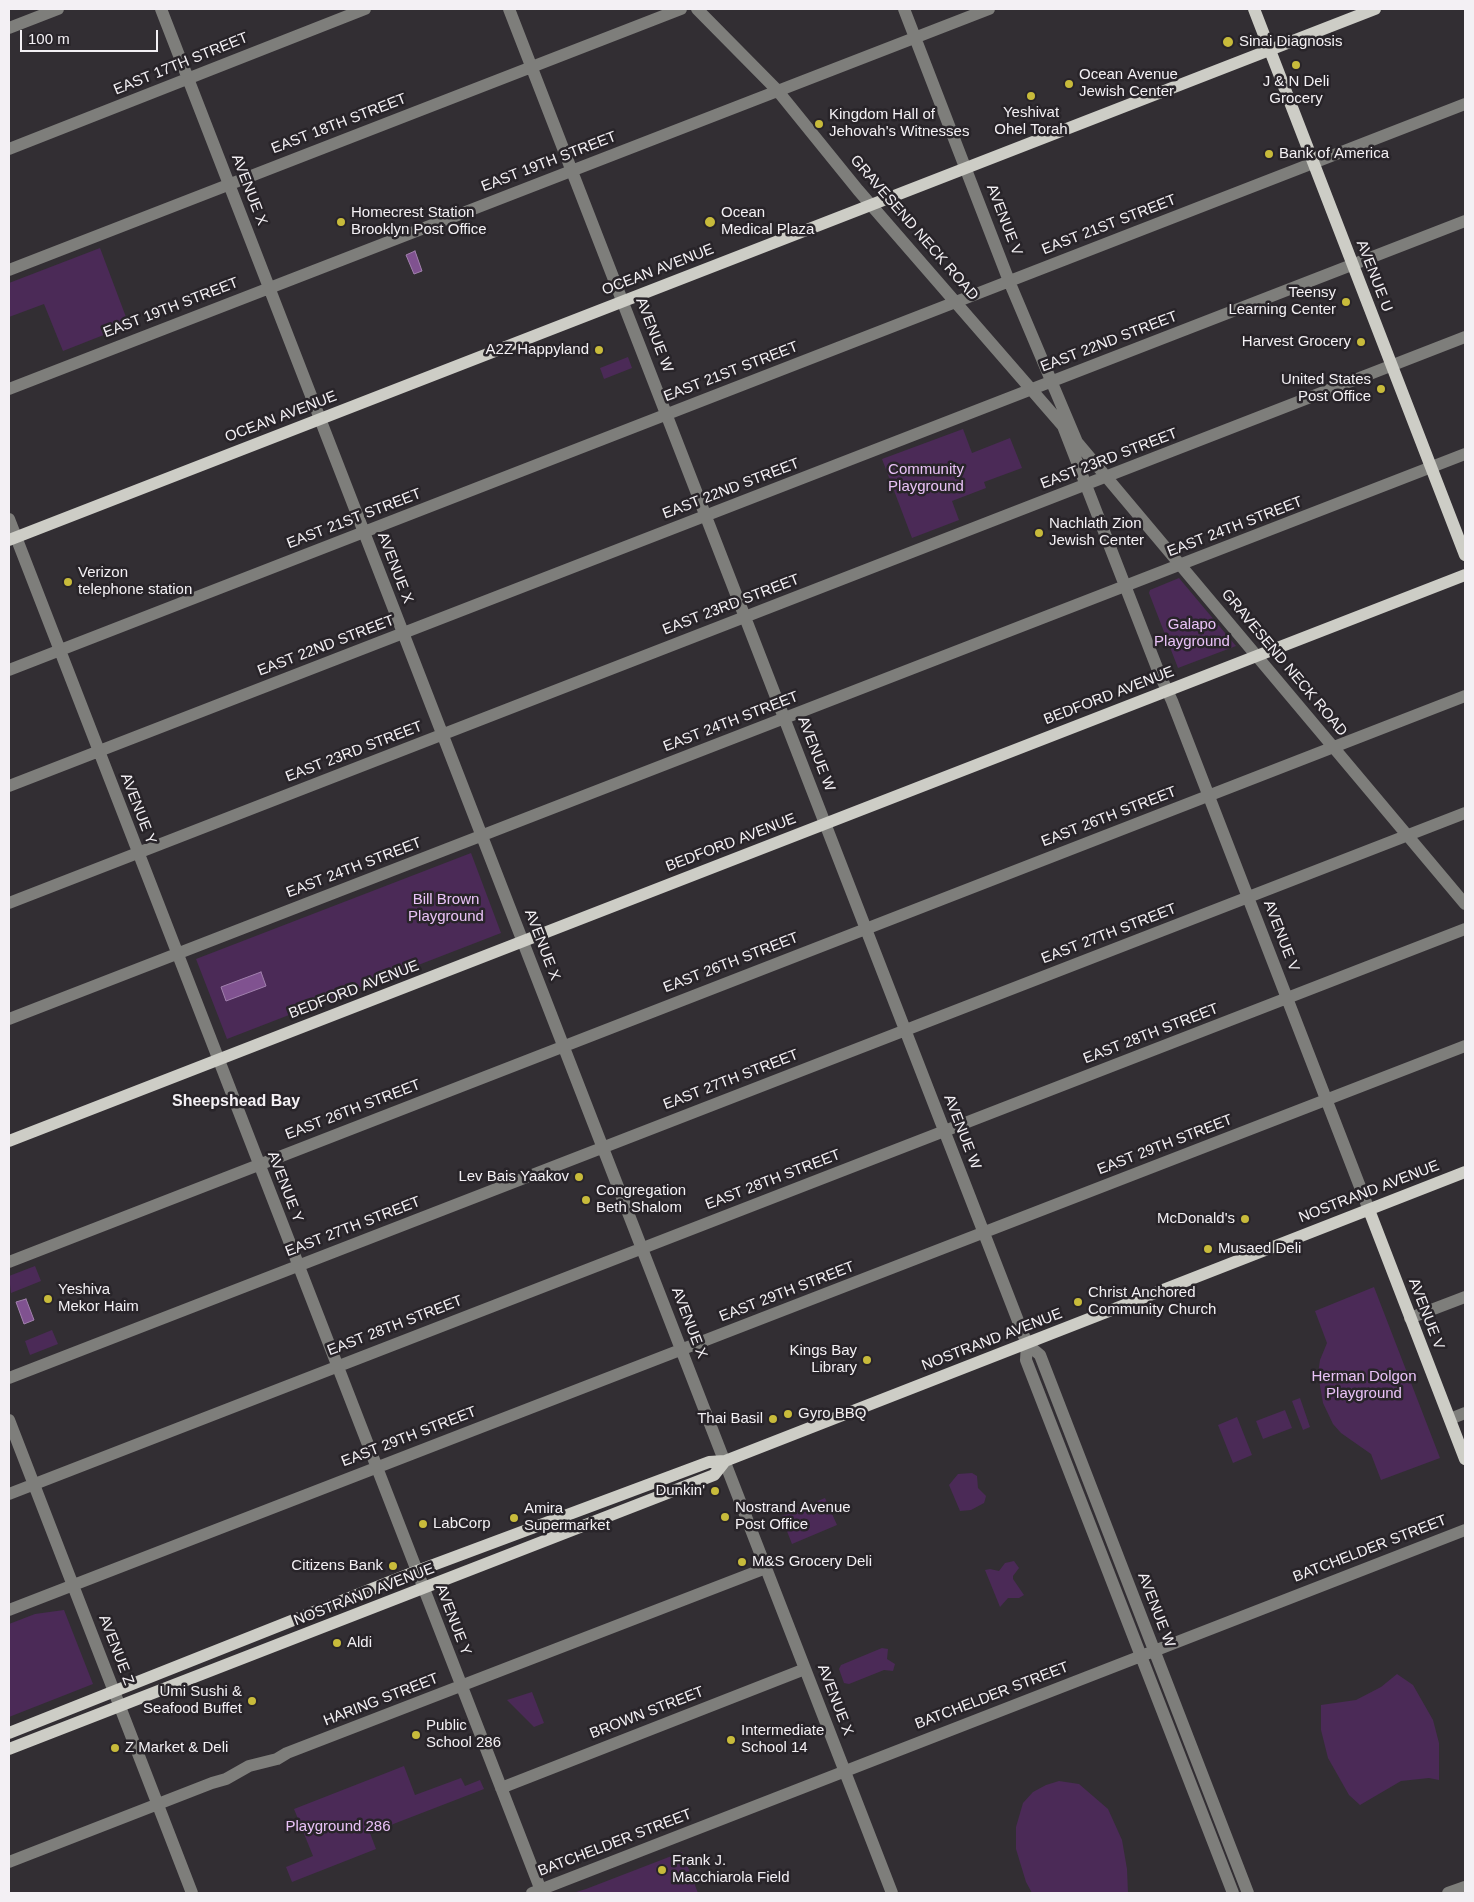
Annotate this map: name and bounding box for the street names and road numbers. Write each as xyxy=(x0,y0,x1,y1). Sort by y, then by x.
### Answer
street label: EAST 17TH STREET xyxy=(111,29,251,99)
street label: EAST 18TH STREET xyxy=(269,90,409,158)
street label: EAST 19TH STREET xyxy=(479,128,619,196)
street label: AVENUE X xyxy=(227,152,271,228)
street label: GRAVESEND NECK ROAD xyxy=(846,152,982,304)
street label: AVENUE V xyxy=(982,182,1026,258)
street label: EAST 21ST STREET xyxy=(1039,191,1179,259)
street label: AVENUE U xyxy=(1352,237,1396,315)
street label: OCEAN AVENUE xyxy=(600,240,716,300)
street label: EAST 19TH STREET xyxy=(101,274,241,342)
street label: AVENUE W xyxy=(631,295,677,375)
street label: EAST 22ND STREET xyxy=(1038,308,1180,376)
street label: EAST 21ST STREET xyxy=(661,338,801,406)
street label: OCEAN AVENUE xyxy=(223,387,339,447)
street label: EAST 23RD STREET xyxy=(1038,425,1180,493)
street label: EAST 22ND STREET xyxy=(660,455,802,523)
street label: EAST 21ST STREET xyxy=(284,485,424,553)
street label: EAST 24TH STREET xyxy=(1165,493,1305,561)
street label: AVENUE X xyxy=(373,530,417,606)
street label: EAST 23RD STREET xyxy=(660,571,802,639)
street label: GRAVESEND NECK ROAD xyxy=(1217,586,1351,740)
street label: EAST 22ND STREET xyxy=(255,612,397,680)
street label: BEDFORD AVENUE xyxy=(1041,663,1177,729)
street label: EAST 24TH STREET xyxy=(661,688,801,756)
street label: AVENUE W xyxy=(793,714,839,794)
street label: EAST 23RD STREET xyxy=(283,718,425,786)
street label: AVENUE Y xyxy=(116,771,160,847)
street label: EAST 26TH STREET xyxy=(1039,783,1179,851)
street label: BEDFORD AVENUE xyxy=(663,810,799,876)
street label: EAST 24TH STREET xyxy=(284,834,424,902)
street label: AVENUE V xyxy=(1259,898,1303,974)
street label: EAST 27TH STREET xyxy=(1039,900,1179,968)
street label: AVENUE X xyxy=(520,907,564,983)
street label: EAST 26TH STREET xyxy=(661,929,801,997)
street label: BEDFORD AVENUE xyxy=(286,957,422,1023)
street label: EAST 28TH STREET xyxy=(1081,1000,1221,1068)
street label: EAST 27TH STREET xyxy=(661,1046,801,1114)
street label: EAST 26TH STREET xyxy=(283,1076,423,1144)
street label: AVENUE W xyxy=(939,1092,985,1172)
street label: EAST 29TH STREET xyxy=(1095,1111,1235,1179)
street label: EAST 28TH STREET xyxy=(703,1146,843,1214)
street label: AVENUE Y xyxy=(263,1149,307,1225)
street label: NOSTRAND AVENUE xyxy=(1296,1157,1442,1227)
street label: EAST 27TH STREET xyxy=(283,1193,423,1261)
street label: EAST 29TH STREET xyxy=(717,1258,857,1326)
street label: AVENUE V xyxy=(1404,1276,1448,1352)
street label: AVENUE X xyxy=(667,1285,711,1361)
street label: EAST 28TH STREET xyxy=(325,1292,465,1360)
street label: NOSTRAND AVENUE xyxy=(919,1305,1065,1375)
street label: EAST 29TH STREET xyxy=(339,1403,479,1471)
street label: BATCHELDER STREET xyxy=(1291,1511,1449,1587)
street label: NOSTRAND AVENUE xyxy=(291,1560,437,1630)
street label: AVENUE W xyxy=(1133,1570,1179,1650)
street label: AVENUE Y xyxy=(431,1582,475,1658)
street label: AVENUE Z xyxy=(94,1612,138,1688)
street label: BATCHELDER STREET xyxy=(913,1658,1071,1734)
street label: AVENUE X xyxy=(813,1662,857,1738)
street label: HARING STREET xyxy=(321,1670,441,1730)
street label: BROWN STREET xyxy=(587,1683,707,1743)
street label: BATCHELDER STREET xyxy=(536,1805,694,1881)

